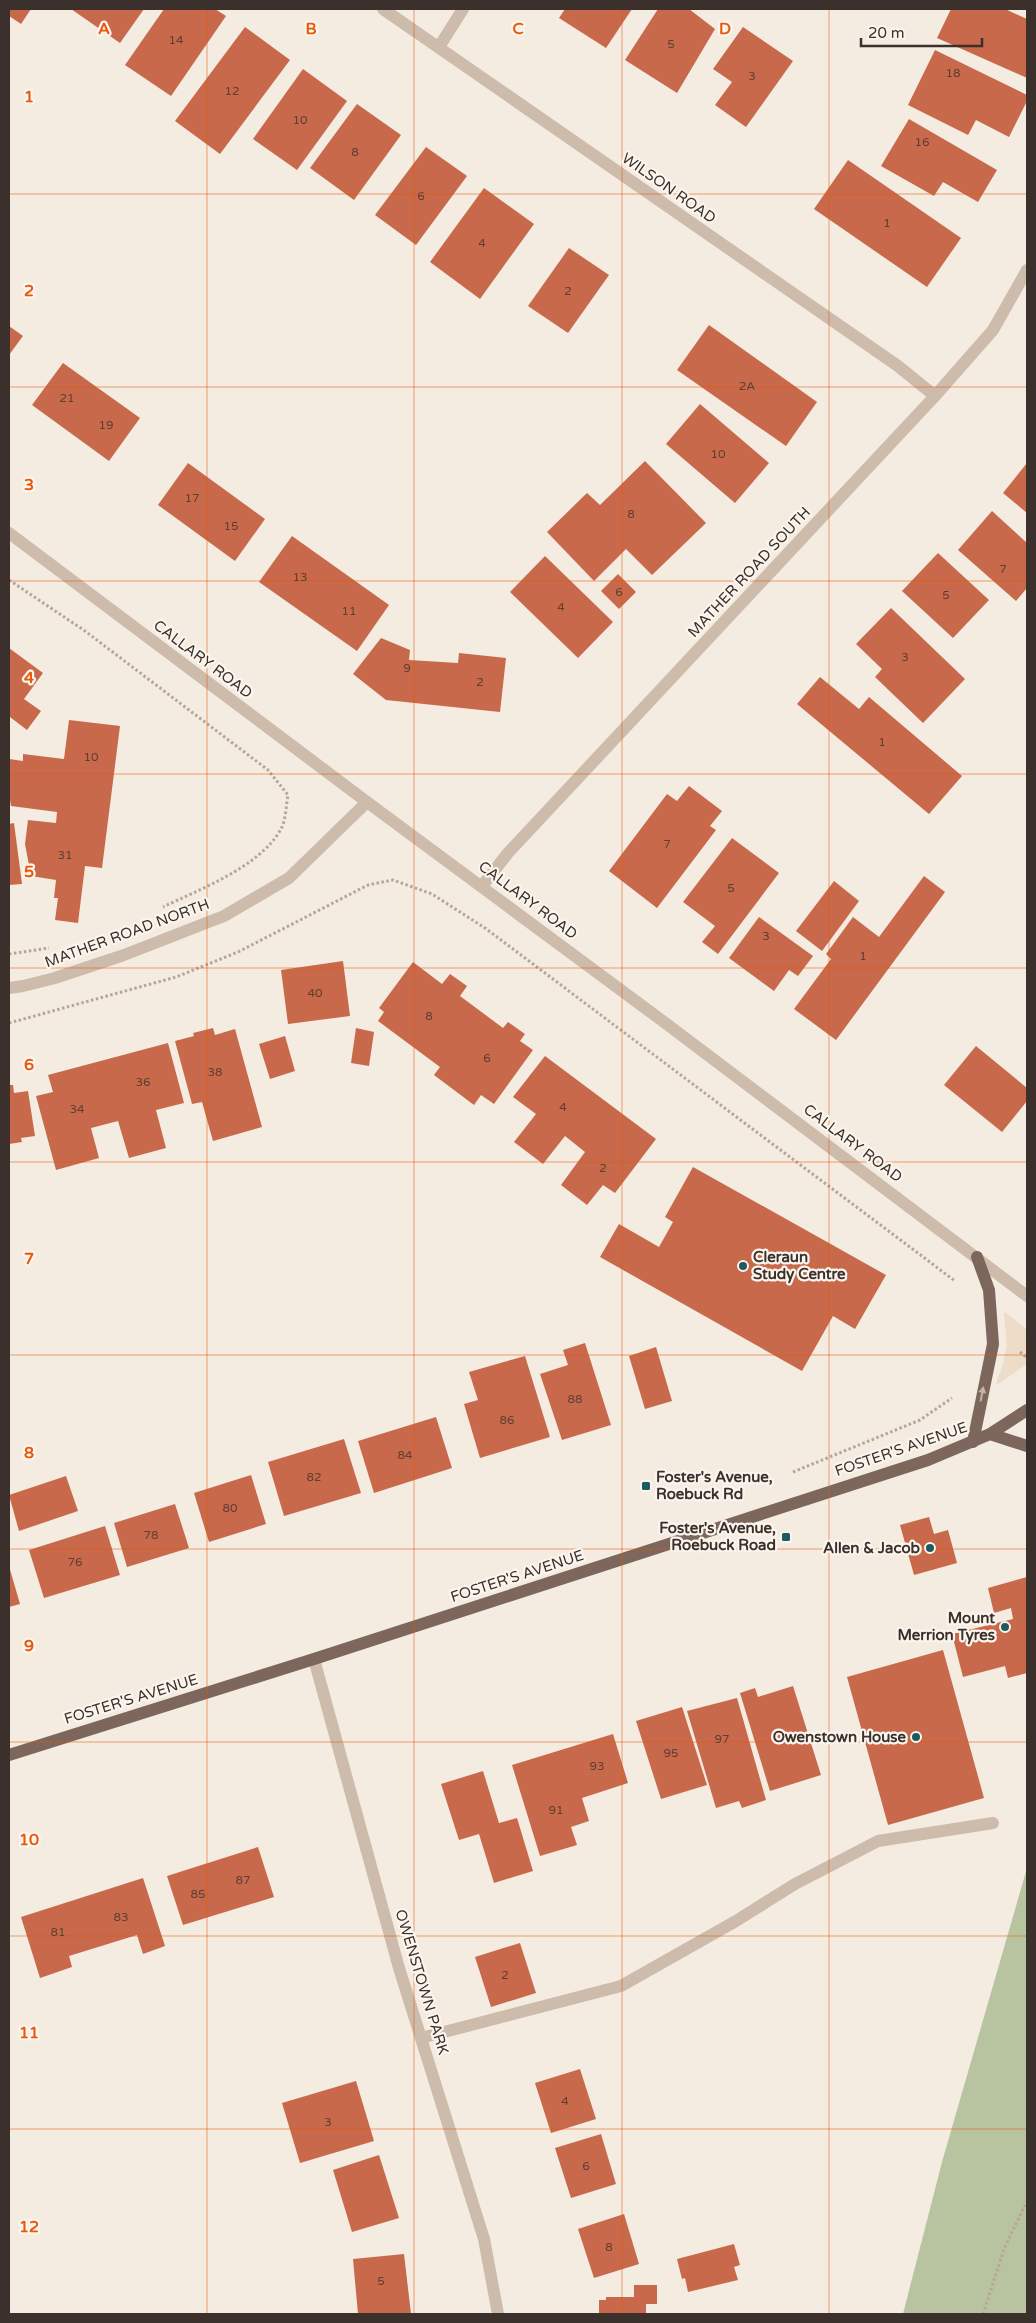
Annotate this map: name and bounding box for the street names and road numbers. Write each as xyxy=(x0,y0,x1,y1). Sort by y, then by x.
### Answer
street label: WILSON ROAD xyxy=(619,149,719,227)
street label: MATHER ROAD SOUTH xyxy=(684,503,814,641)
street label: CALLARY ROAD xyxy=(150,616,256,702)
street label: CALLARY ROAD xyxy=(475,857,581,943)
street label: MATHER ROAD NORTH xyxy=(42,895,212,971)
street label: CALLARY ROAD xyxy=(800,1100,906,1186)
street label: FOSTER'S AVENUE xyxy=(832,1418,970,1480)
street label: FOSTER'S AVENUE xyxy=(448,1546,586,1606)
street label: FOSTER'S AVENUE xyxy=(62,1670,200,1728)
street label: OWENSTOWN PARK xyxy=(391,1907,453,2057)

